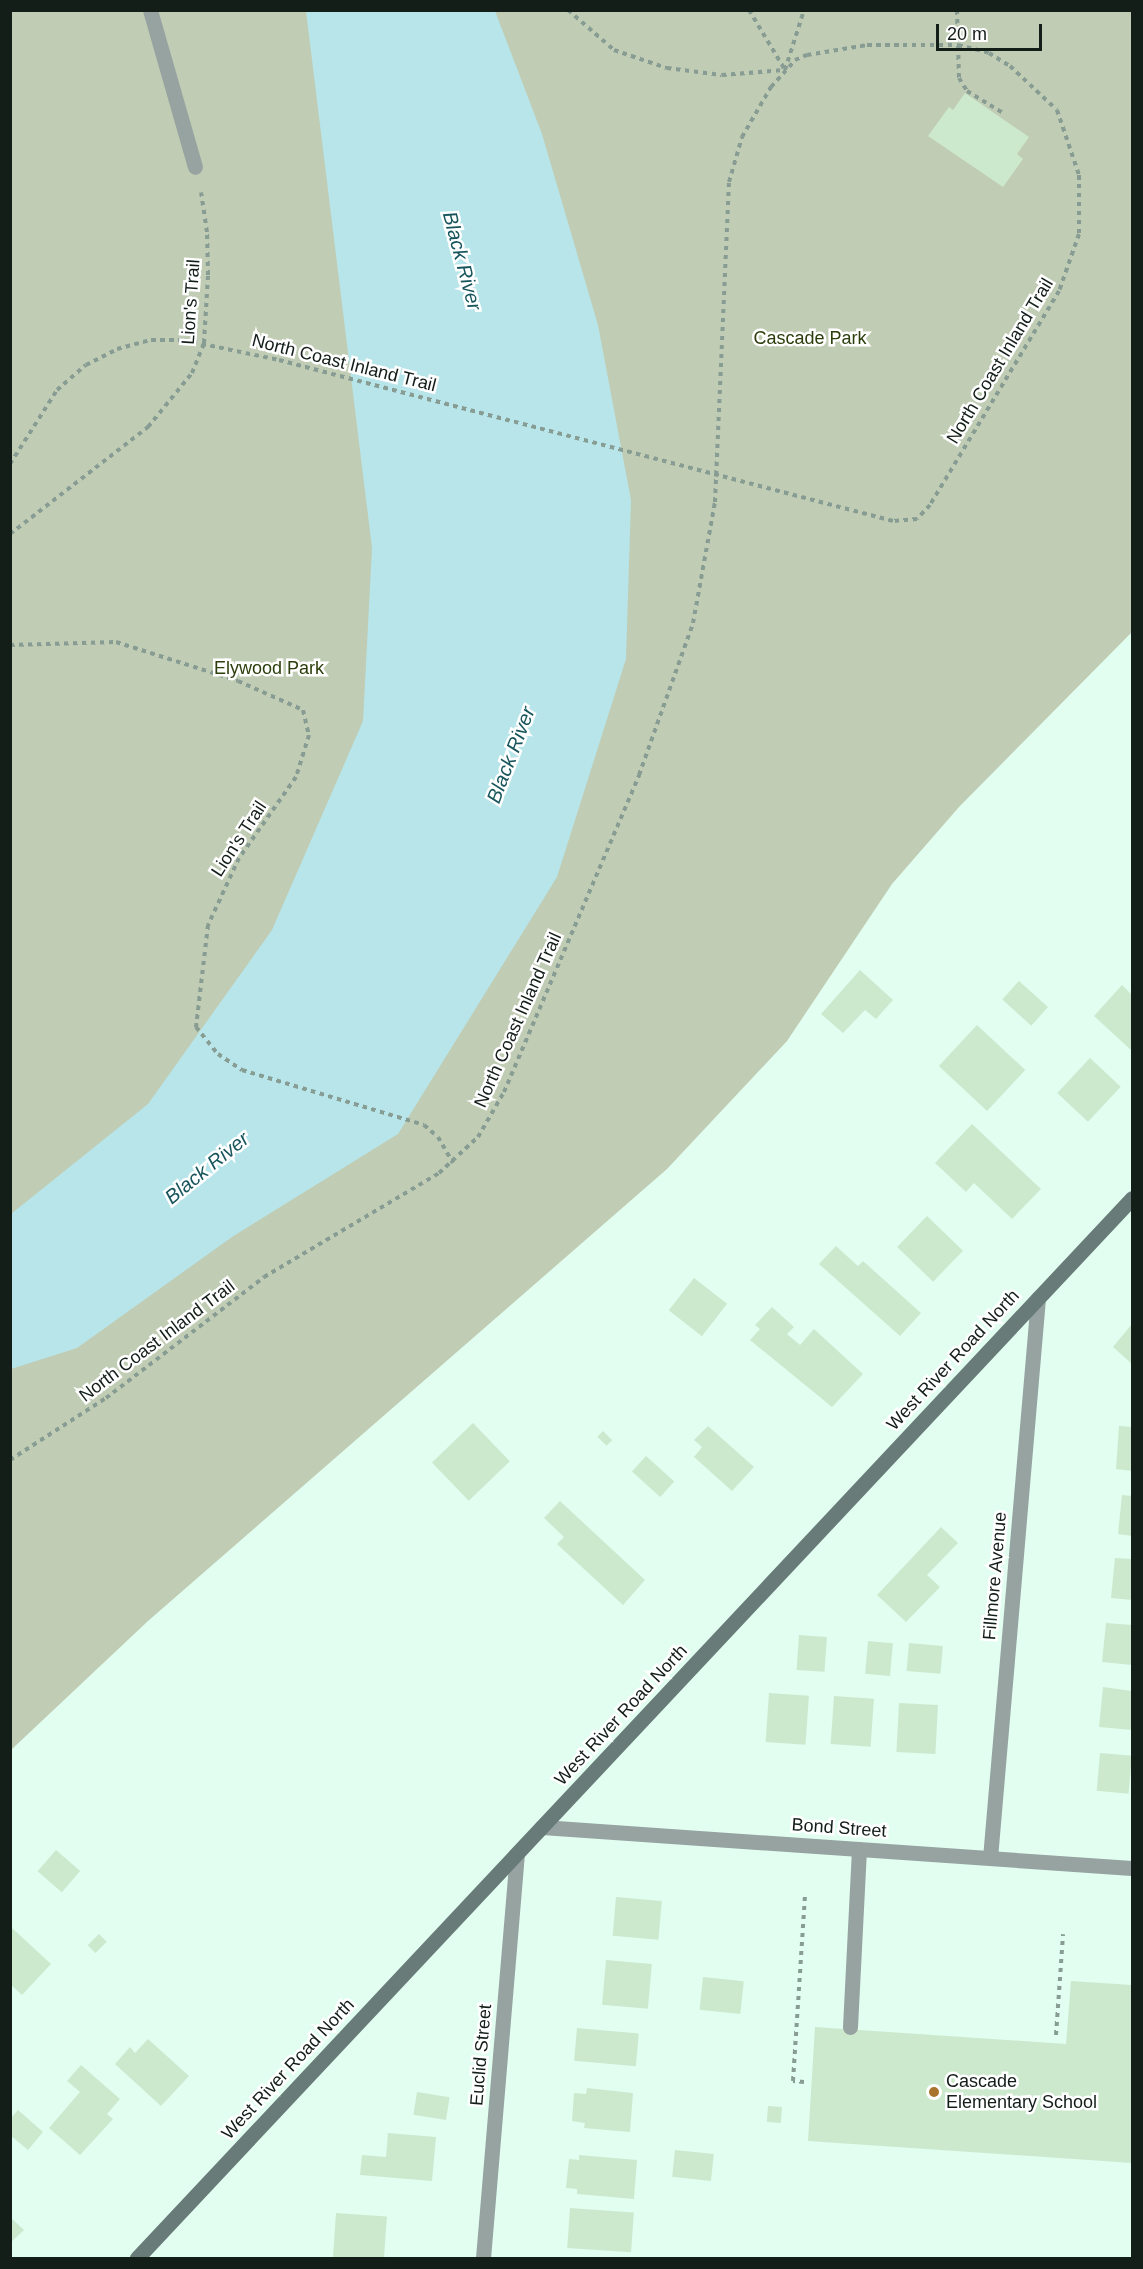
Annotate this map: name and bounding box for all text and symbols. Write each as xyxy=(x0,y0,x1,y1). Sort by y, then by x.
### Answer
scale bar xyxy=(939,12,1046,50)
text: 20 m xyxy=(947,24,987,44)
water label: Black River xyxy=(437,209,487,313)
street label: Lion's Trail xyxy=(177,258,205,346)
street label: North Coast Inland Trail xyxy=(942,274,1058,448)
park label: Cascade Park xyxy=(753,327,867,349)
street label: North Coast Inland Trail xyxy=(249,330,439,396)
park label: Elywood Park xyxy=(214,657,324,679)
water label: Black River xyxy=(482,703,540,807)
street label: Lion's Trail xyxy=(207,797,271,881)
street label: North Coast Inland Trail xyxy=(470,929,566,1111)
water label: Black River xyxy=(160,1127,254,1209)
street label: North Coast Inland Trail xyxy=(75,1275,239,1407)
street label: West River Road North xyxy=(882,1285,1024,1435)
street label: Fillmore Avenue xyxy=(979,1510,1011,1642)
street label: West River Road North xyxy=(550,1640,692,1790)
street label: Bond Street xyxy=(791,1814,887,1842)
street label: West River Road North xyxy=(217,1994,359,2144)
street label: Euclid Street xyxy=(466,2003,496,2107)
place label: Cascade Elementary School xyxy=(946,2071,1097,2114)
marker: Cascade Elementary School xyxy=(927,2085,941,2099)

